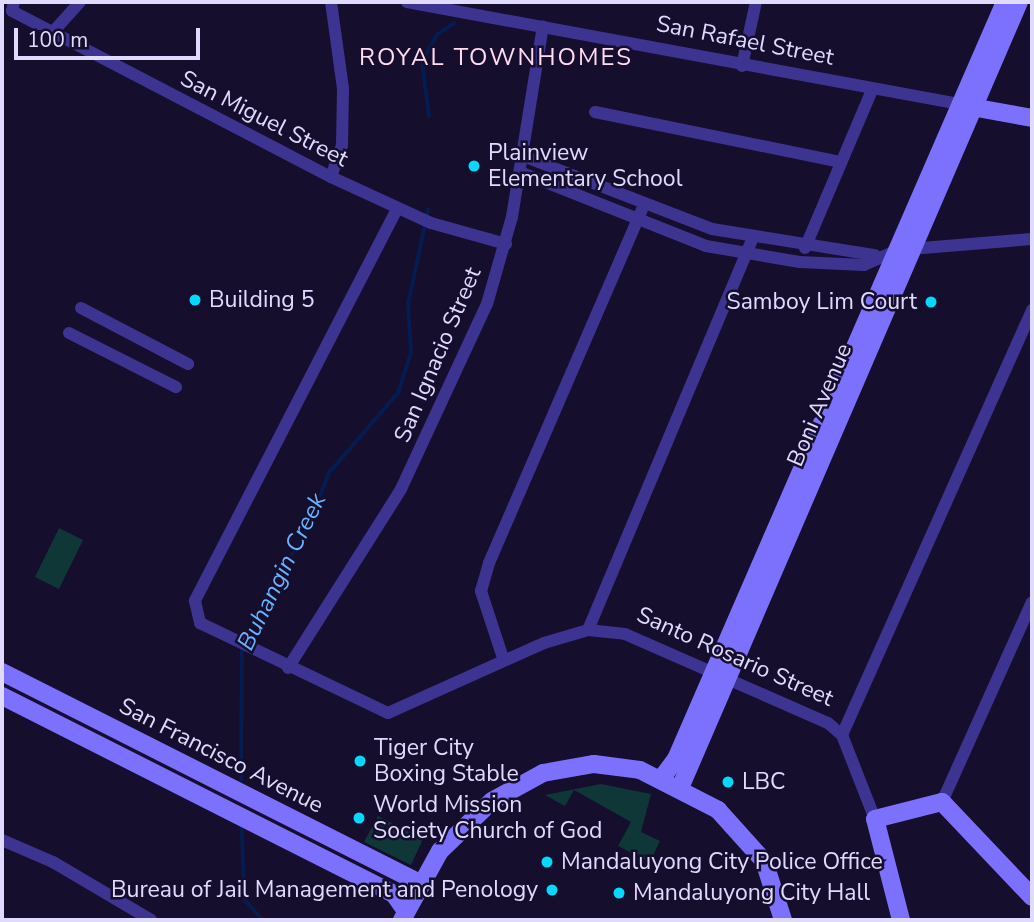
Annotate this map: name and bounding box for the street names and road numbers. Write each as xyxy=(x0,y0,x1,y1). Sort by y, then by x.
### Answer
street label: San Rafael Street xyxy=(654,10,836,72)
street label: San Miguel Street xyxy=(176,65,352,173)
street label: San Ignacio Street xyxy=(389,263,487,447)
street label: Boni Avenue xyxy=(782,339,858,471)
street label: Santo Rosario Street xyxy=(632,601,838,713)
street label: San Francisco Avenue xyxy=(114,693,328,819)

